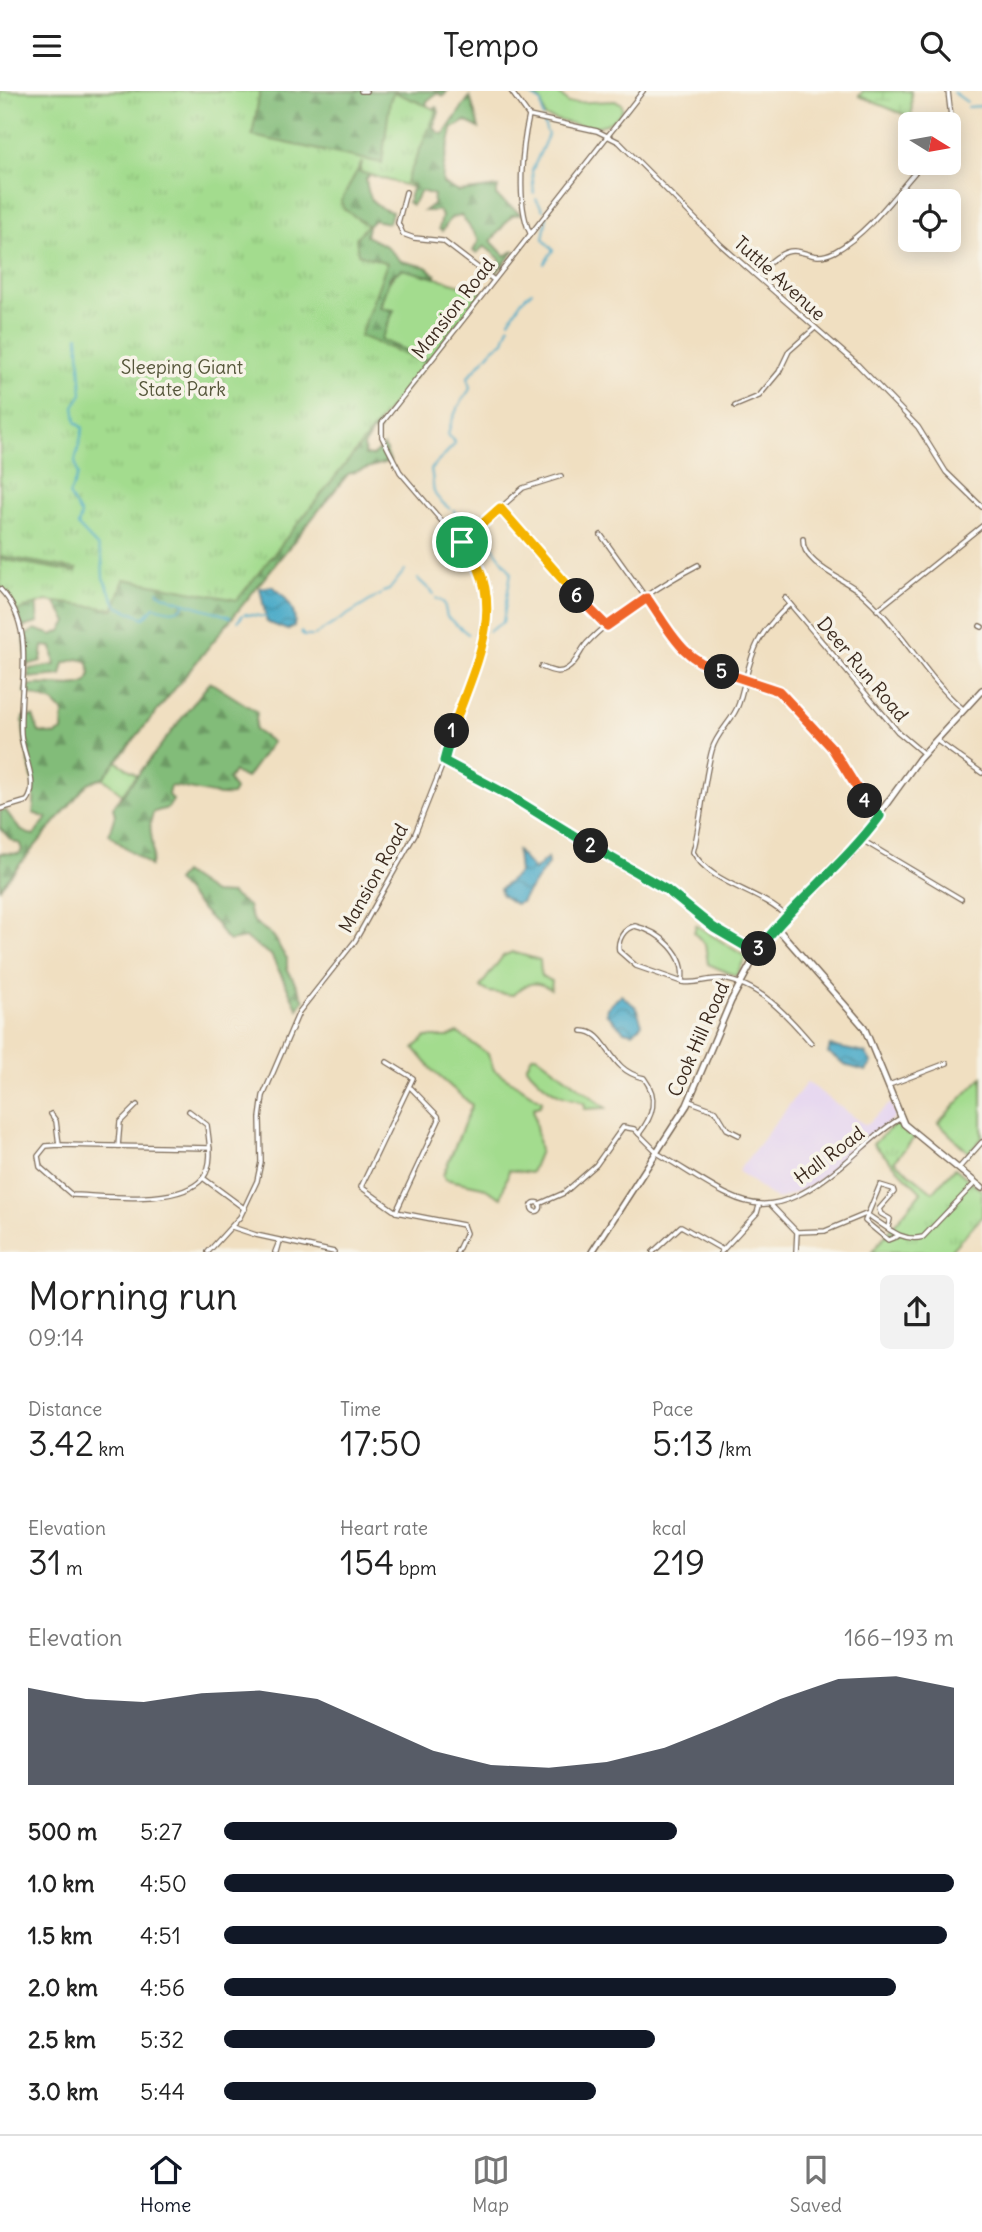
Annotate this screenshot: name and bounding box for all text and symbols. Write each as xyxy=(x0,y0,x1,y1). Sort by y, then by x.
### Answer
text: Tempo xyxy=(443,25,539,66)
icon: menu xyxy=(28,27,66,65)
icon: search xyxy=(916,27,954,65)
north arrow xyxy=(898,112,961,175)
map controls xyxy=(898,112,961,252)
button: locate xyxy=(898,189,961,252)
street label: Tuttle Avenue xyxy=(729,231,831,325)
street label: Mansion Road xyxy=(406,253,500,363)
park label: Sleeping Giant State Park xyxy=(121,355,243,401)
pin xyxy=(432,512,492,572)
icon: arrive xyxy=(443,523,481,561)
pin: 6 xyxy=(560,579,594,613)
text: 6 xyxy=(571,583,582,607)
street label: Deer Run Road xyxy=(812,612,914,726)
pin: 5 xyxy=(704,655,740,689)
text: 5 xyxy=(716,659,727,683)
pin: 1 xyxy=(434,713,470,749)
text: 1 xyxy=(448,718,455,742)
pin: 4 xyxy=(848,783,882,819)
text: 4 xyxy=(859,788,870,812)
street label: Mansion Road xyxy=(333,819,413,937)
pin: 2 xyxy=(574,829,608,863)
text: 2 xyxy=(585,833,596,857)
pin: 3 xyxy=(742,931,776,967)
text: 3 xyxy=(753,936,764,960)
street label: Cook Hill Road xyxy=(662,978,734,1100)
street label: Hall Road xyxy=(789,1121,869,1189)
text: Morning run xyxy=(28,1273,238,1320)
button: share xyxy=(880,1275,954,1349)
text: 09:14 xyxy=(28,1323,84,1352)
text: Distance xyxy=(28,1397,102,1421)
text: Time xyxy=(340,1397,381,1421)
text: Pace xyxy=(652,1397,693,1421)
text: 3.42 xyxy=(28,1421,94,1465)
text: 17:50 xyxy=(340,1421,422,1465)
text: 5:13 xyxy=(652,1421,714,1465)
text: km xyxy=(94,1437,125,1461)
text: /km xyxy=(714,1437,752,1461)
text: Elevation xyxy=(28,1516,106,1540)
text: Heart rate xyxy=(340,1516,428,1540)
text: kcal xyxy=(652,1516,686,1540)
text: 31 xyxy=(28,1540,61,1584)
text: 154 xyxy=(340,1540,394,1584)
text: 219 xyxy=(652,1540,705,1584)
text: m xyxy=(61,1556,83,1580)
text: bpm xyxy=(394,1556,437,1580)
text: Elevation xyxy=(28,1623,122,1652)
text: 166–193 m xyxy=(844,1623,954,1652)
text: 500 m xyxy=(28,1817,97,1846)
text: 5:27 xyxy=(140,1817,182,1846)
text: 1.0 km xyxy=(28,1869,94,1898)
text: 4:50 xyxy=(140,1869,187,1898)
text: 1.5 km xyxy=(28,1921,93,1950)
text: 4:51 xyxy=(140,1921,181,1950)
text: 2.0 km xyxy=(28,1973,98,2002)
text: 4:56 xyxy=(140,1973,185,2002)
text: 2.5 km xyxy=(28,2025,96,2054)
text: 5:32 xyxy=(140,2025,184,2054)
text: 3.0 km xyxy=(28,2077,98,2106)
text: 5:44 xyxy=(140,2077,185,2106)
tab: Home xyxy=(140,2151,191,2217)
tab: Map xyxy=(472,2151,510,2217)
tab: Saved xyxy=(790,2151,842,2217)

